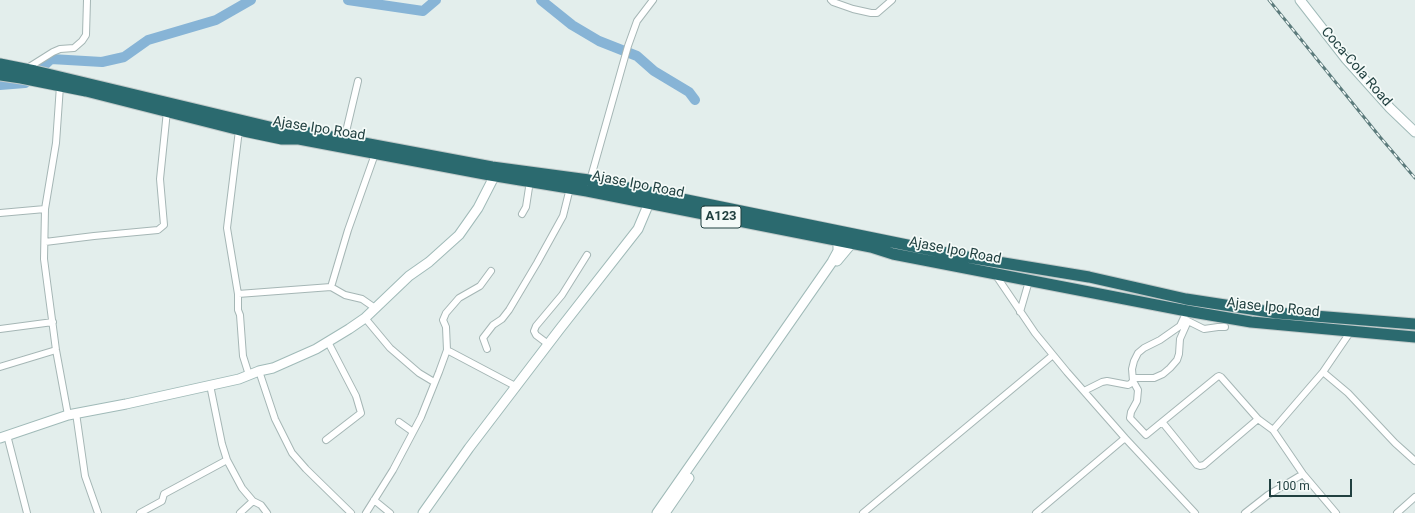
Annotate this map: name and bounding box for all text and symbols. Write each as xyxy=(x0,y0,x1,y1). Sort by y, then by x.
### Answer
street label: Coca-Cola Road xyxy=(1317,24,1395,110)
street label: Ajase Ipo Road xyxy=(272,113,366,145)
street label: Ajase Ipo Road xyxy=(591,168,685,202)
road number: A123 xyxy=(701,206,741,228)
street label: Ajase Ipo Road xyxy=(908,234,1002,268)
street label: Ajase Ipo Road xyxy=(1226,295,1320,321)
scale bar xyxy=(1271,471,1354,497)
text: 100 m xyxy=(1276,479,1310,493)

